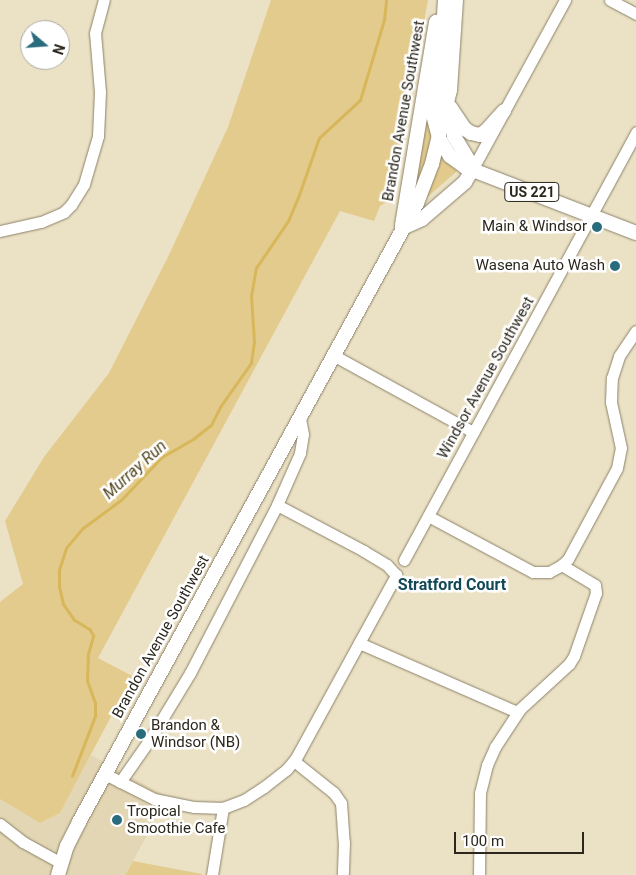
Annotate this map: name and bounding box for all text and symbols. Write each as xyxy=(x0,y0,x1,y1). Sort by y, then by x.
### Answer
street label: Brandon Avenue Southwest xyxy=(379,19,429,203)
north arrow xyxy=(20,20,70,70)
text: N xyxy=(49,42,67,56)
road number: US 221 xyxy=(503,180,561,203)
place label: Main & Windsor xyxy=(482,218,587,236)
marker: Main & Windsor xyxy=(591,221,603,233)
place label: Wasena Auto Wash xyxy=(476,257,605,275)
marker: Wasena Auto Wash xyxy=(609,260,621,272)
street label: Windsor Avenue Southwest xyxy=(434,294,538,462)
water label: Murray Run xyxy=(99,437,171,503)
street label: Brandon Avenue Southwest xyxy=(109,553,213,721)
district label: Stratford Court xyxy=(398,575,506,595)
place label: Brandon & Windsor (NB) xyxy=(151,716,240,751)
marker: Brandon & Windsor (NB) xyxy=(135,728,147,740)
place label: Tropical Smoothie Cafe xyxy=(127,802,226,837)
marker: Tropical Smoothie Cafe xyxy=(111,814,123,826)
scale bar xyxy=(456,822,586,854)
text: 100 m xyxy=(462,832,504,850)

